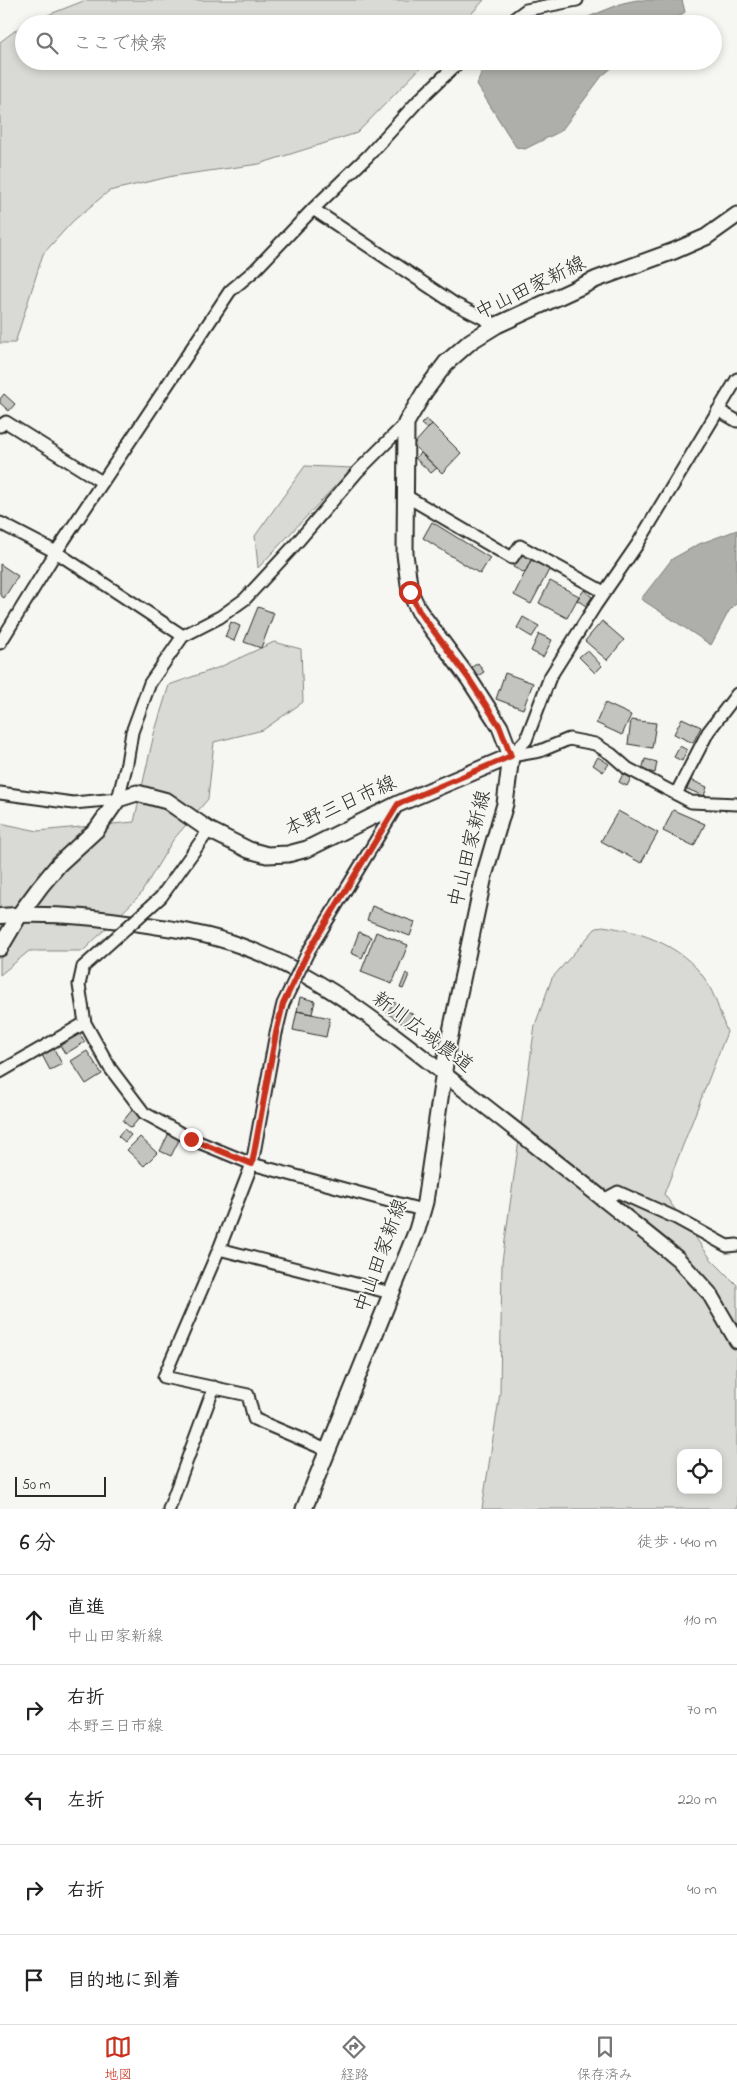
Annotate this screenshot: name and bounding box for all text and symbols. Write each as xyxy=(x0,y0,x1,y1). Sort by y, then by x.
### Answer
search box xyxy=(15,15,722,70)
icon: search xyxy=(33,29,61,57)
text: ここで検索 xyxy=(73,31,168,58)
street label: 中山田家新線 xyxy=(471,250,591,328)
route start xyxy=(399,581,422,604)
street label: 本野三日市線 xyxy=(280,769,402,845)
street label: 中山田家新線 xyxy=(442,787,500,911)
street label: 新川広域農道 xyxy=(365,985,479,1081)
route end xyxy=(180,1128,203,1151)
street label: 中山田家新線 xyxy=(348,1195,416,1317)
map controls xyxy=(677,1449,722,1494)
button: locate xyxy=(677,1449,722,1494)
scale bar xyxy=(15,1474,106,1497)
text: 50 m xyxy=(22,1475,50,1496)
text: 6 分 xyxy=(20,1529,56,1559)
text: 徒歩 · 440 m xyxy=(637,1531,717,1555)
text: 直進 xyxy=(67,1595,105,1622)
icon: ahead xyxy=(20,1606,48,1634)
text: 110 m xyxy=(683,1608,717,1632)
text: 中山田家新線 xyxy=(67,1625,163,1649)
text: 右折 xyxy=(67,1685,105,1712)
icon: right xyxy=(20,1696,48,1724)
text: 70 m xyxy=(687,1698,717,1722)
text: 本野三日市線 xyxy=(67,1715,163,1739)
icon: left xyxy=(20,1786,48,1814)
text: 左折 xyxy=(67,1788,105,1815)
text: 220 m xyxy=(678,1788,717,1812)
icon: right xyxy=(20,1876,48,1904)
text: 右折 xyxy=(67,1878,105,1905)
text: 40 m xyxy=(687,1878,717,1902)
icon: arrive xyxy=(20,1966,48,1994)
text: 目的地に到着 xyxy=(67,1968,181,1995)
tab: 地図 xyxy=(104,2033,132,2086)
tab: 経路 xyxy=(340,2033,368,2086)
tab: 保存済み xyxy=(577,2033,633,2086)

